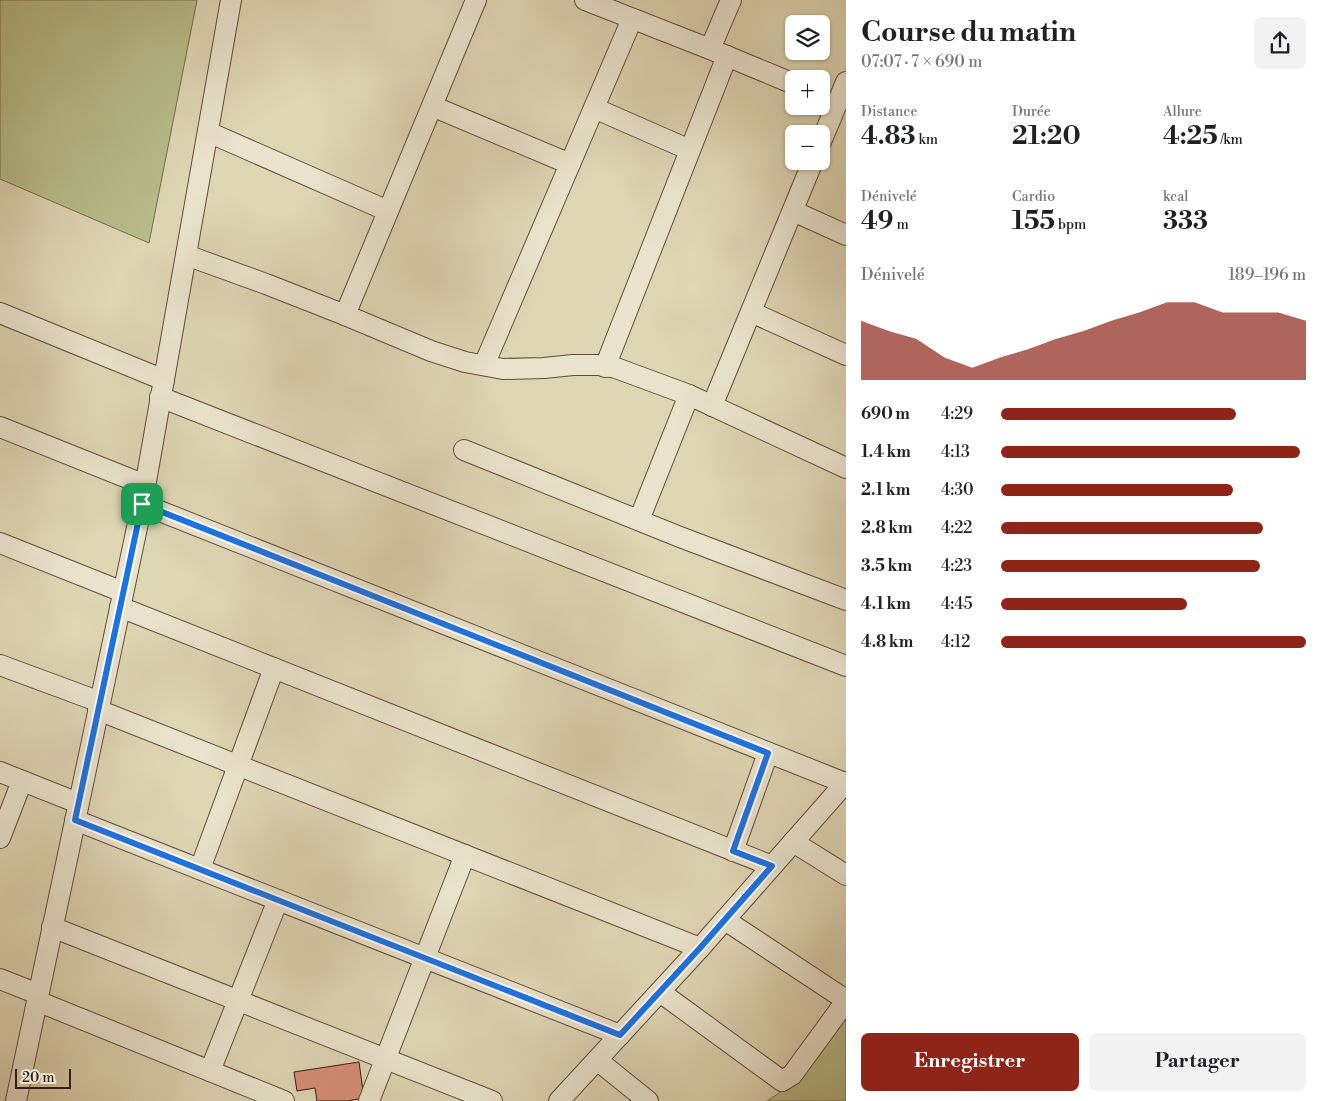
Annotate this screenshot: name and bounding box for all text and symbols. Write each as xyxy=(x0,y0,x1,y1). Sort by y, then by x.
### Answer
map controls xyxy=(785,15,830,170)
button: layers xyxy=(785,15,830,60)
text: Course du matin xyxy=(861,15,1076,50)
button: share xyxy=(1254,17,1306,69)
text: 07:07 · 7 × 690 m xyxy=(861,52,982,72)
button: + xyxy=(785,70,830,115)
text: Distance xyxy=(861,103,918,121)
text: Durée xyxy=(1012,103,1051,121)
text: Allure xyxy=(1163,103,1202,121)
text: 4.83 xyxy=(861,121,916,152)
text: 21:20 xyxy=(1012,121,1081,152)
text: 4:25 xyxy=(1163,121,1218,152)
button: − xyxy=(785,125,830,170)
text: km xyxy=(916,131,938,149)
text: /km xyxy=(1218,131,1243,149)
text: Dénivelé xyxy=(861,188,917,206)
text: Cardio xyxy=(1012,188,1055,206)
text: kcal xyxy=(1163,188,1188,206)
text: 49 xyxy=(861,206,894,237)
text: 155 xyxy=(1012,206,1055,237)
text: 333 xyxy=(1163,206,1208,237)
text: m xyxy=(894,216,909,234)
text: bpm xyxy=(1055,216,1086,234)
text: Dénivelé xyxy=(861,265,925,285)
text: 189–196 m xyxy=(1228,265,1306,285)
text: 690 m xyxy=(861,404,910,424)
text: 4:29 xyxy=(941,404,973,424)
text: 1.4 km xyxy=(861,442,911,462)
text: 4:13 xyxy=(941,442,970,462)
text: 2.1 km xyxy=(861,480,910,500)
text: 4:30 xyxy=(941,480,974,500)
pin xyxy=(121,483,163,525)
icon: arrive xyxy=(128,490,156,518)
text: 2.8 km xyxy=(861,518,913,538)
text: 4:22 xyxy=(941,518,972,538)
text: 3.5 km xyxy=(861,556,912,576)
text: 4:23 xyxy=(941,556,972,576)
text: 4.1 km xyxy=(861,594,911,614)
text: 4:45 xyxy=(941,594,972,614)
text: 4.8 km xyxy=(861,632,913,652)
text: 4:12 xyxy=(941,632,970,652)
button: Enregistrer xyxy=(861,1033,1079,1091)
button: Partager xyxy=(1089,1033,1306,1091)
scale bar xyxy=(15,1066,71,1089)
text: 20 m xyxy=(22,1069,54,1087)

